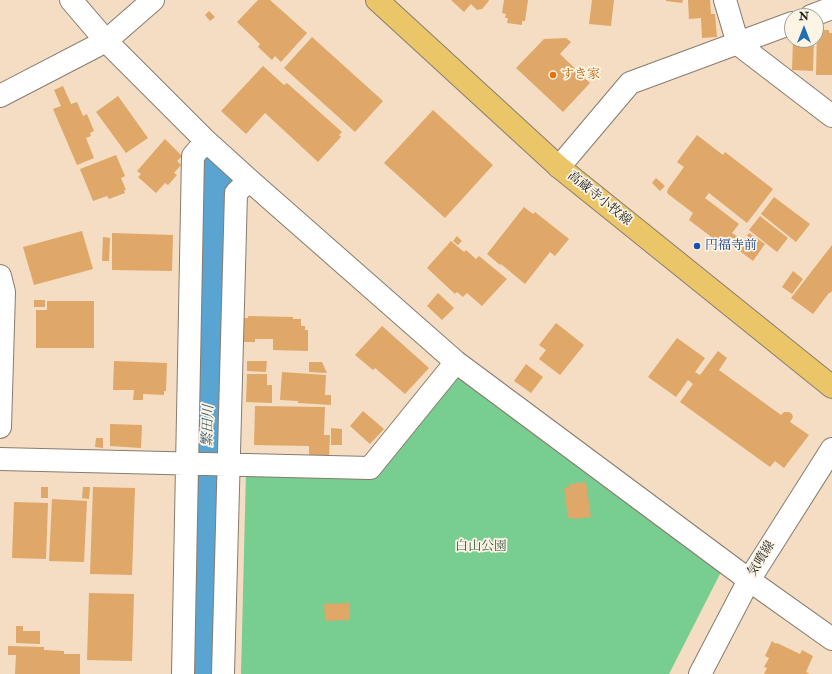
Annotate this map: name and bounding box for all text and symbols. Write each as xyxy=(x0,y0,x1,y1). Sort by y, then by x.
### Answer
north arrow xyxy=(784,8,824,48)
text: N xyxy=(799,10,809,23)
place label: すき家 xyxy=(561,67,600,83)
marker: すき家 xyxy=(548,70,558,80)
street label: 高蔵寺小牧線 xyxy=(564,168,634,230)
place label: 円福寺前 xyxy=(705,238,757,254)
marker: 円福寺前 xyxy=(692,241,702,251)
water label: 繁田川 xyxy=(200,405,218,447)
street label: 気噴線 xyxy=(745,538,779,580)
park label: 白山公園 xyxy=(455,539,507,555)

